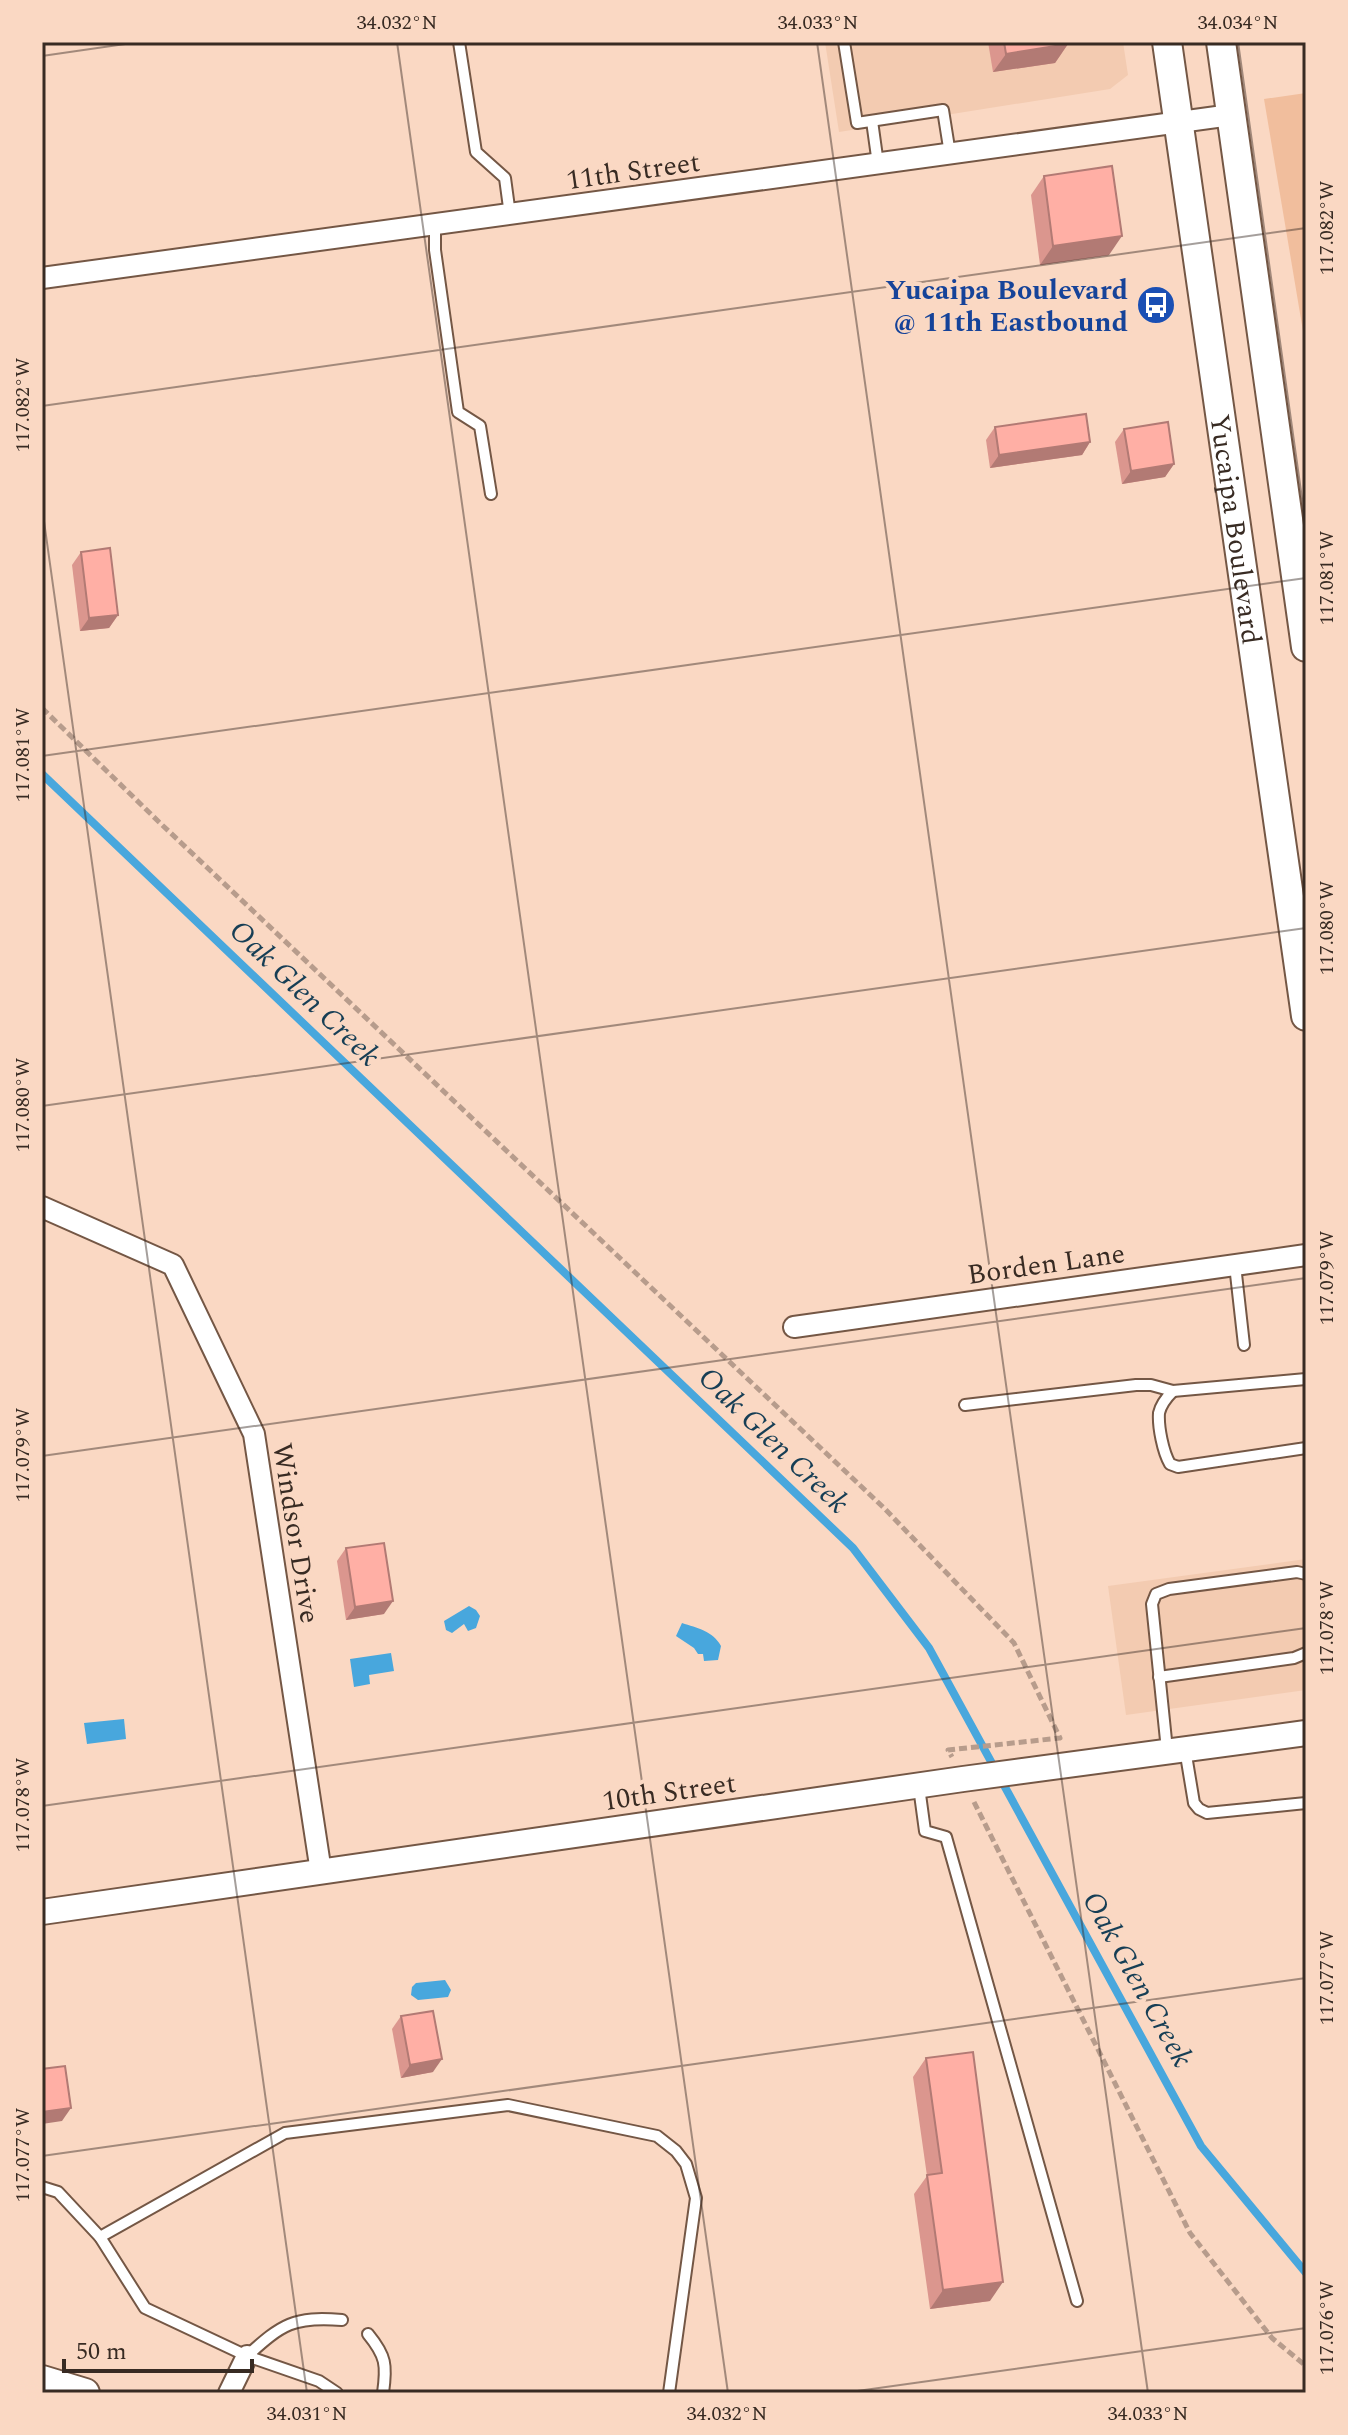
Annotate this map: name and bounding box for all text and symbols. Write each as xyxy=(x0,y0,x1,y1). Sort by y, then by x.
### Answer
text: 34.032°N xyxy=(357,8,437,38)
text: 34.033°N xyxy=(778,8,858,38)
text: 34.034°N xyxy=(1198,8,1278,38)
street label: 11th Street xyxy=(564,141,703,202)
text: 117.082°W xyxy=(1312,180,1342,275)
place label: Yucaipa Boulevard @ 11th Eastbound xyxy=(885,269,1128,344)
bus stop icon: Yucaipa Boulevard @ 11th Eastbound xyxy=(1135,284,1177,326)
text: 117.082°W xyxy=(8,357,38,452)
street label: Yucaipa Boulevard xyxy=(1197,411,1273,647)
text: 117.081°W xyxy=(1312,530,1342,625)
text: 117.081°W xyxy=(8,707,38,802)
text: 117.080°W xyxy=(1312,880,1342,975)
water label: Oak Glen Creek xyxy=(218,909,391,1078)
text: 117.080°W xyxy=(8,1057,38,1152)
text: 117.079°W xyxy=(1312,1230,1342,1325)
street label: Borden Lane xyxy=(965,1232,1128,1297)
water label: Oak Glen Creek xyxy=(687,1356,860,1525)
text: 117.079°W xyxy=(8,1407,38,1502)
street label: Windsor Drive xyxy=(260,1440,331,1626)
text: 117.078°W xyxy=(1312,1580,1342,1675)
text: 117.078°W xyxy=(8,1757,38,1852)
street label: 10th Street xyxy=(600,1762,739,1823)
water label: Oak Glen Creek xyxy=(1070,1883,1205,2076)
text: 117.077°W xyxy=(1312,1930,1342,2025)
text: 117.077°W xyxy=(8,2107,38,2202)
text: 117.076°W xyxy=(1312,2280,1342,2375)
scale bar xyxy=(64,2323,252,2373)
text: 50 m xyxy=(76,2334,127,2370)
text: 34.031°N xyxy=(267,2399,347,2429)
text: 34.032°N xyxy=(687,2399,767,2429)
text: 34.033°N xyxy=(1108,2399,1188,2429)

